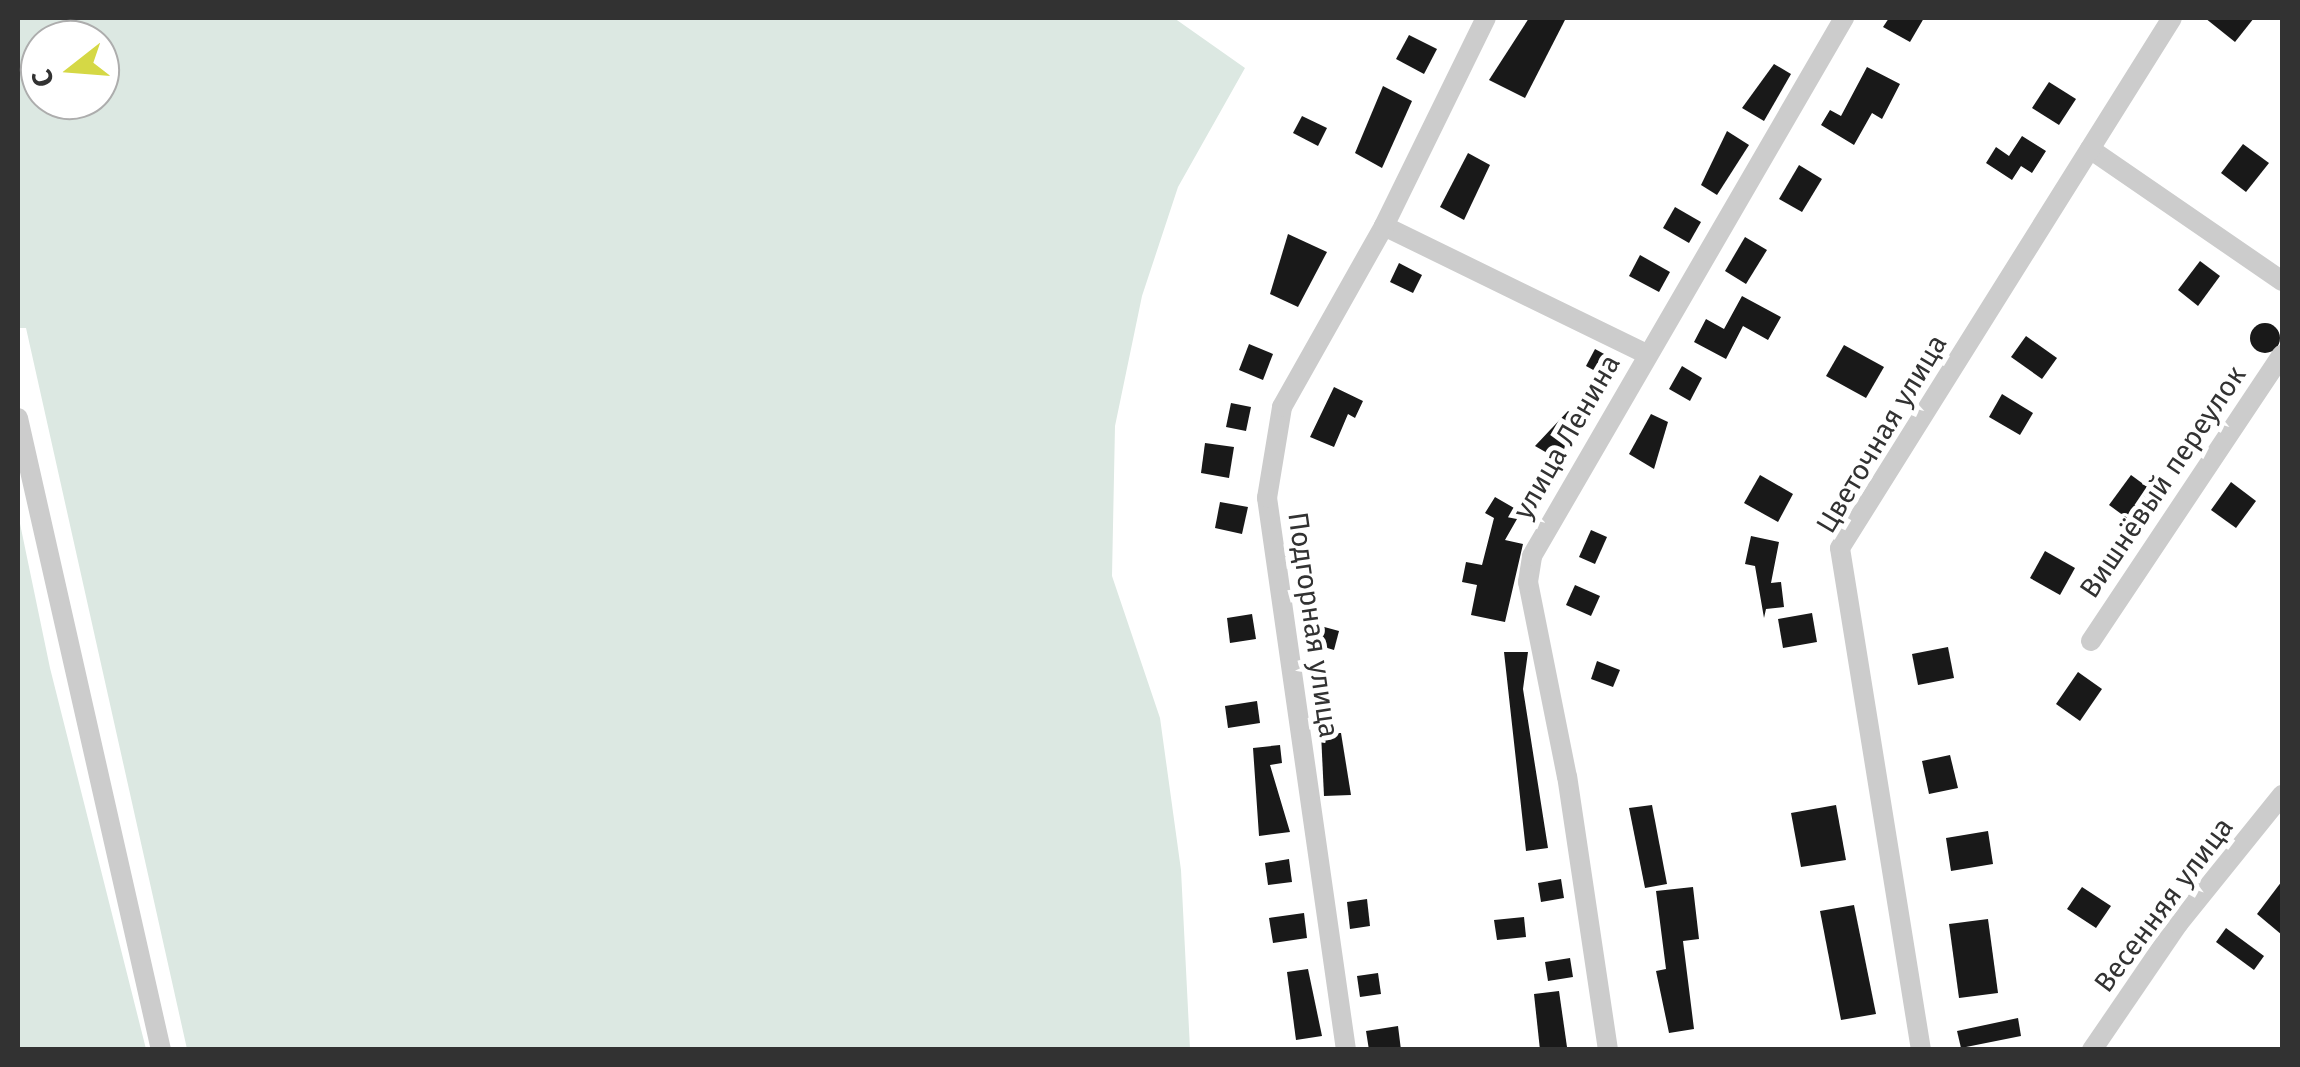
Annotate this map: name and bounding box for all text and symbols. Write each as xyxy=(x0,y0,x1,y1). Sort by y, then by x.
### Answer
north arrow xyxy=(20,20,120,120)
text: С xyxy=(25,66,61,91)
street label: Цветочная улица xyxy=(1810,329,1954,539)
street label: улица Ленина xyxy=(1506,349,1628,525)
street label: Вишнёвый переулок xyxy=(2073,360,2253,604)
street label: Подгорная улица xyxy=(1281,510,1345,740)
street label: Весенняя улица xyxy=(2087,811,2241,999)

